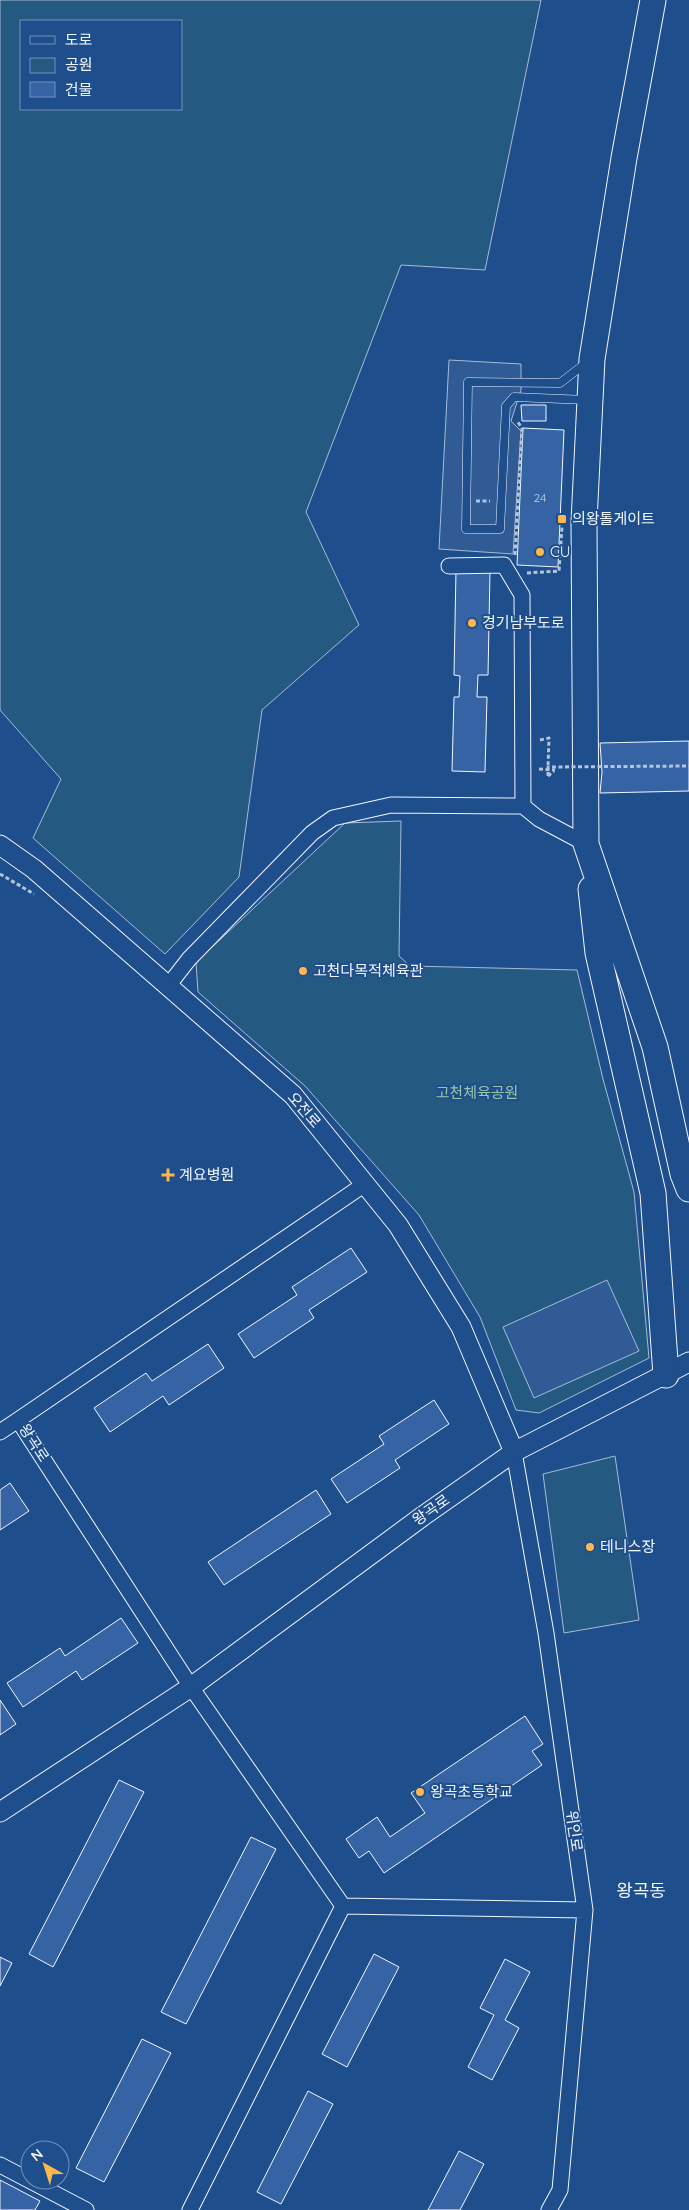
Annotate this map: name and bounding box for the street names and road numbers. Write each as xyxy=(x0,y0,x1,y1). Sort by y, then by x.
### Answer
street label: 오전로 xyxy=(284,1088,325,1132)
street label: 왕곡로 xyxy=(15,1420,54,1465)
street label: 왕곡로 xyxy=(408,1490,453,1529)
street label: 위인로 xyxy=(562,1809,587,1853)

